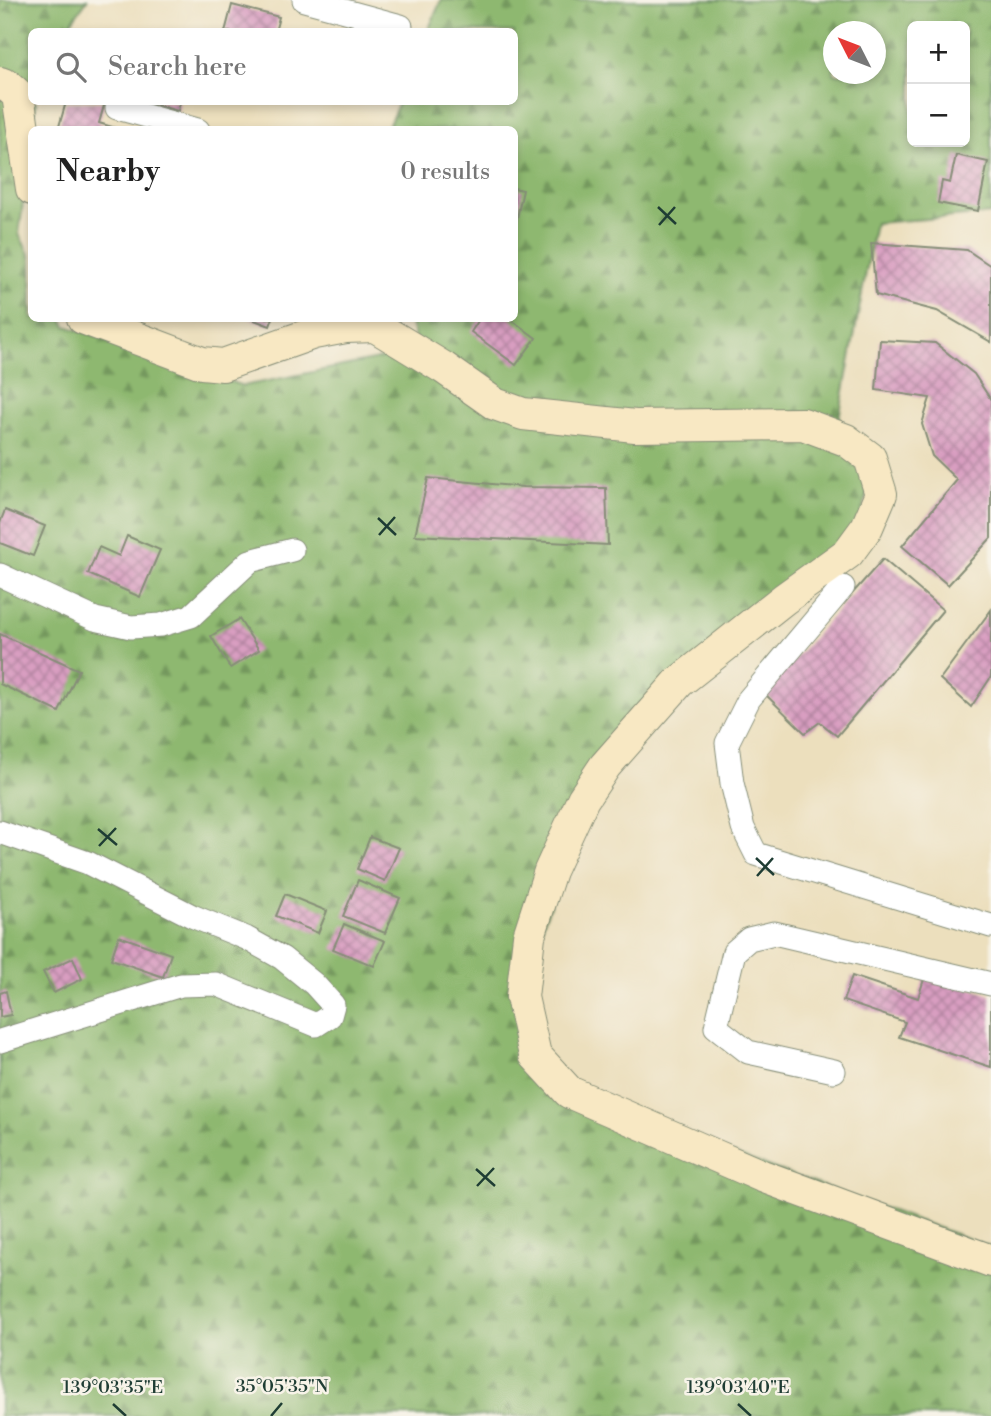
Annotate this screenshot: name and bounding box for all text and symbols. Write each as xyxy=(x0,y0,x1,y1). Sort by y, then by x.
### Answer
north arrow xyxy=(823,21,886,84)
map controls xyxy=(907,21,970,147)
button: + xyxy=(907,21,970,84)
search box xyxy=(28,28,518,105)
icon: search xyxy=(52,48,90,86)
text: Search here xyxy=(108,51,247,83)
button: − xyxy=(907,84,970,147)
text: Nearby xyxy=(56,153,160,191)
text: 0 results xyxy=(400,158,490,186)
text: 35°05'35"N xyxy=(236,1375,329,1398)
text: 139°03'35"E xyxy=(63,1376,163,1399)
text: 139°03'40"E xyxy=(686,1376,790,1399)

